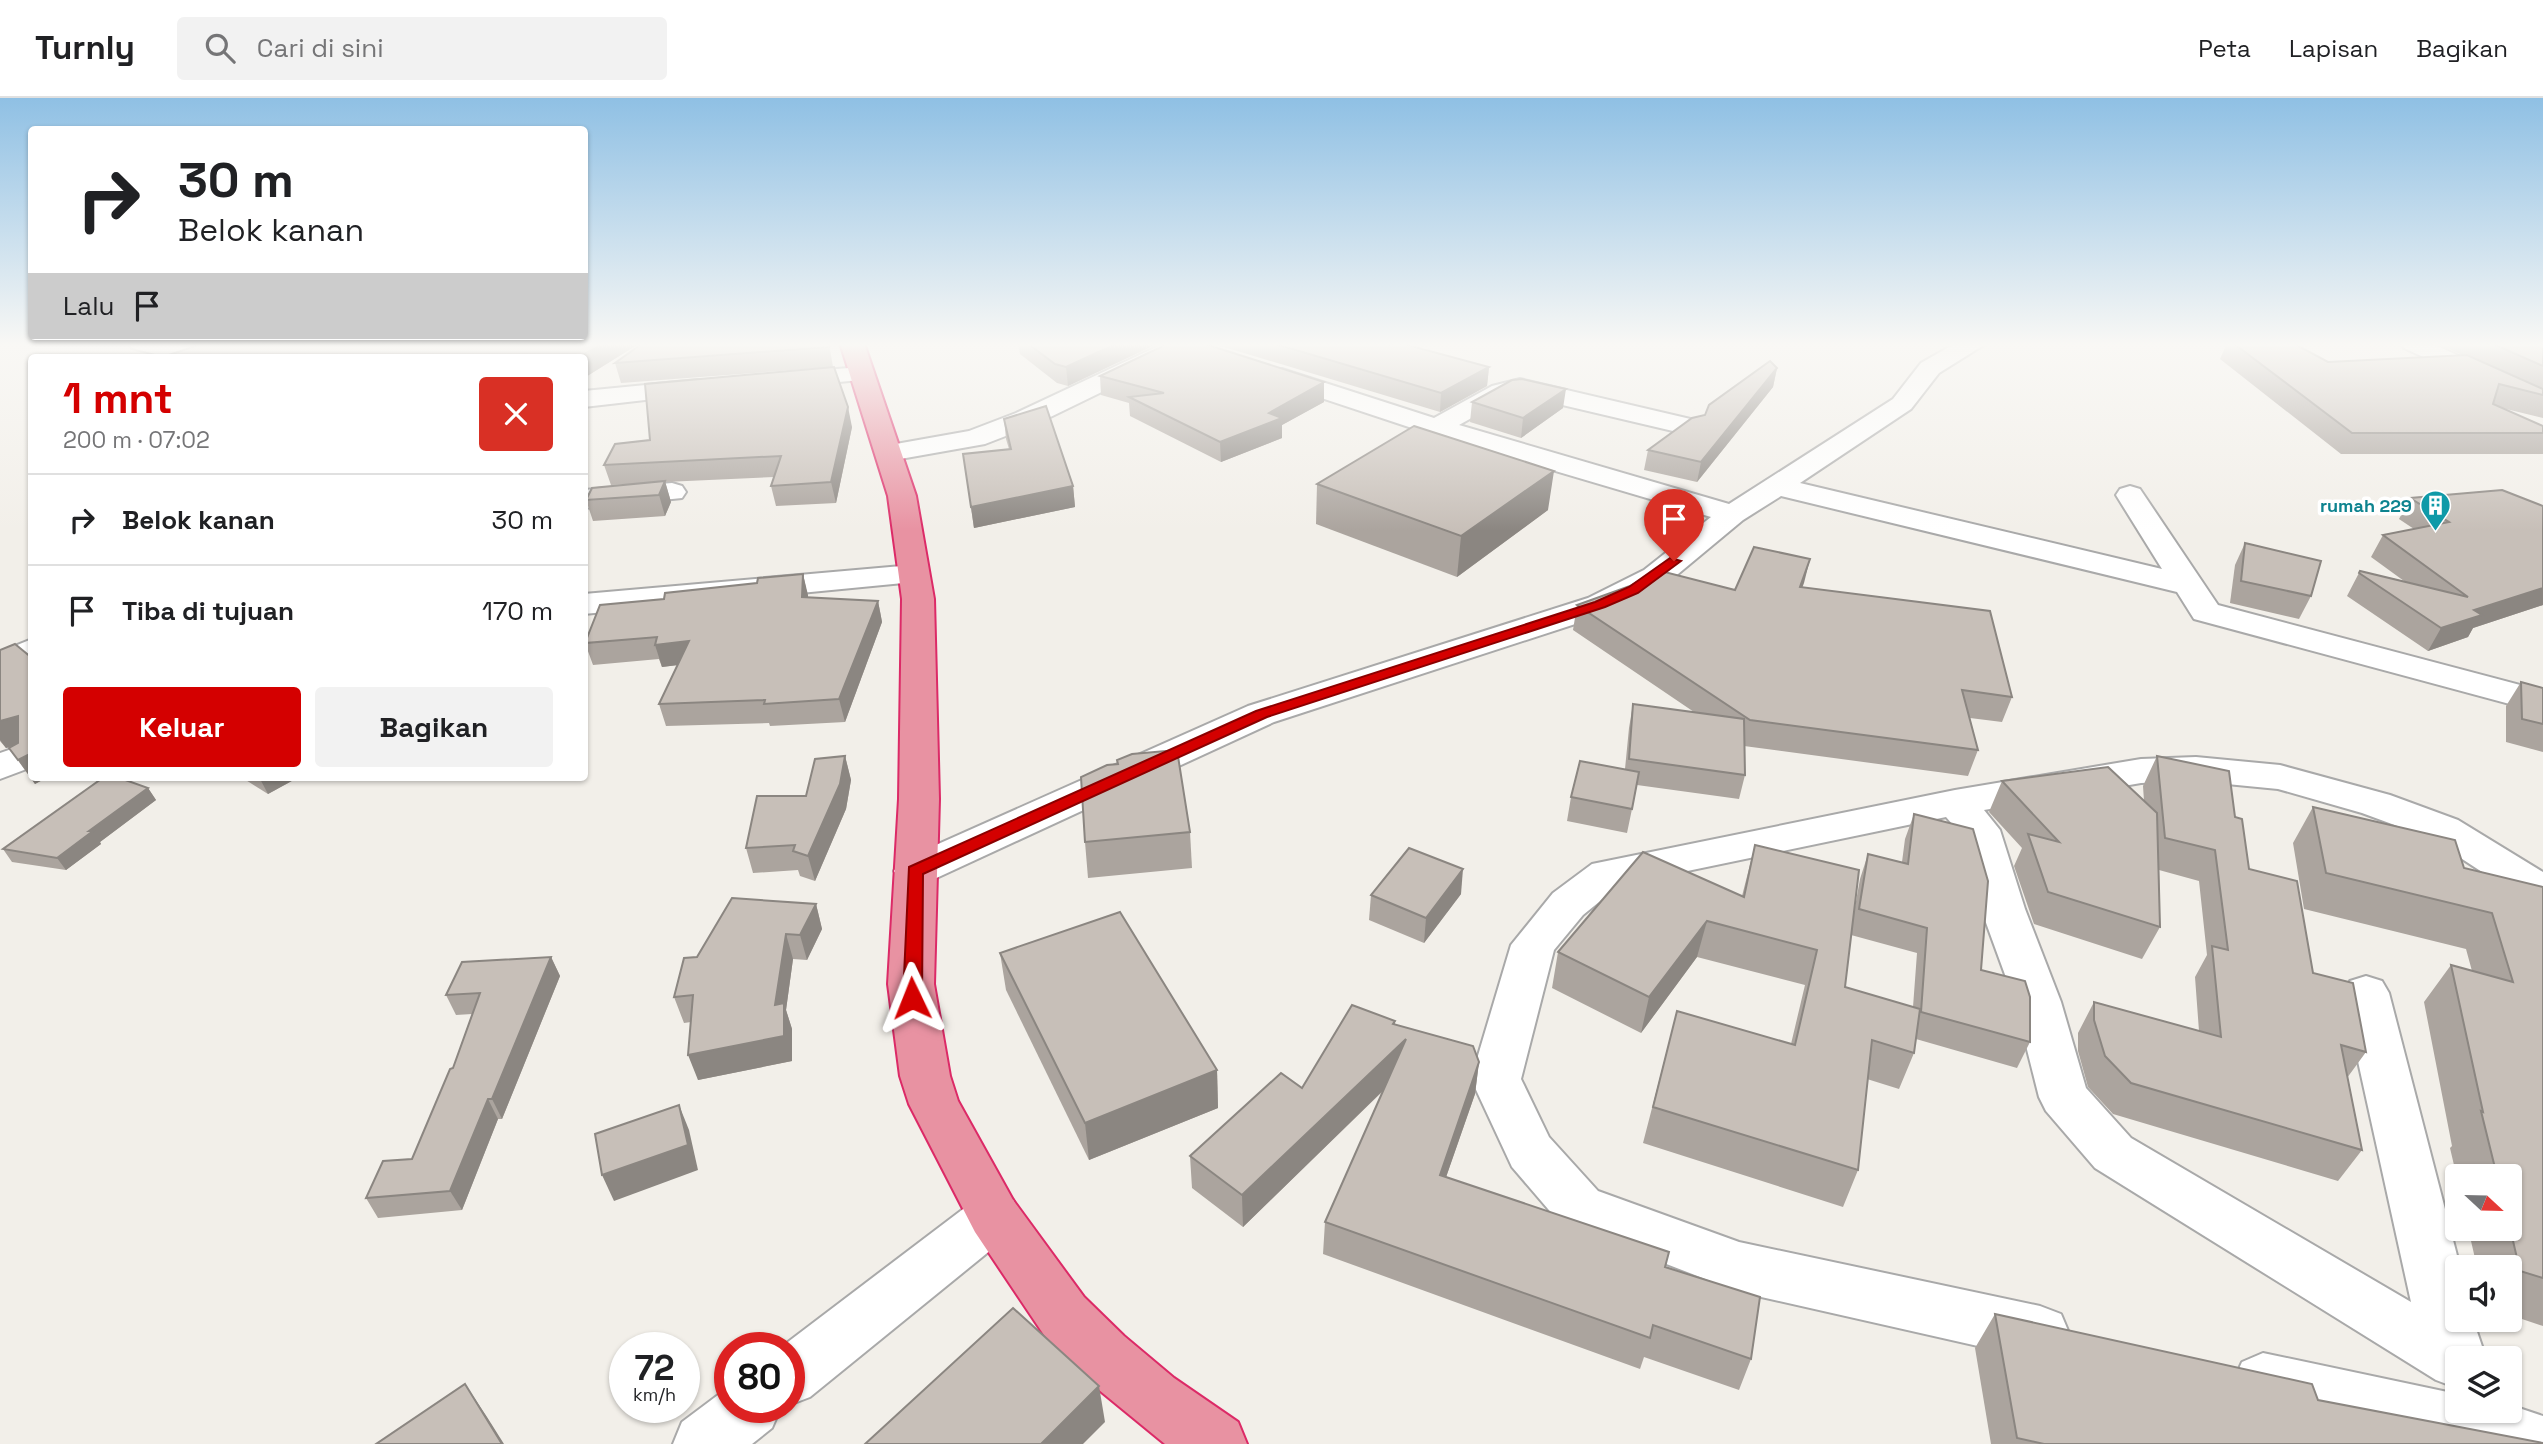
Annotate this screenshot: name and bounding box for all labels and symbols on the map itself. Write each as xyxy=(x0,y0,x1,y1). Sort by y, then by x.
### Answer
pin xyxy=(1644,489,1704,561)
building icon: rumah 229 xyxy=(2418,489,2452,533)
place label: rumah 229 xyxy=(2320,494,2412,517)
position arrow xyxy=(875,961,949,1035)
north arrow xyxy=(2445,1164,2522,1241)
speed limit sign: 80 xyxy=(714,1332,805,1423)

